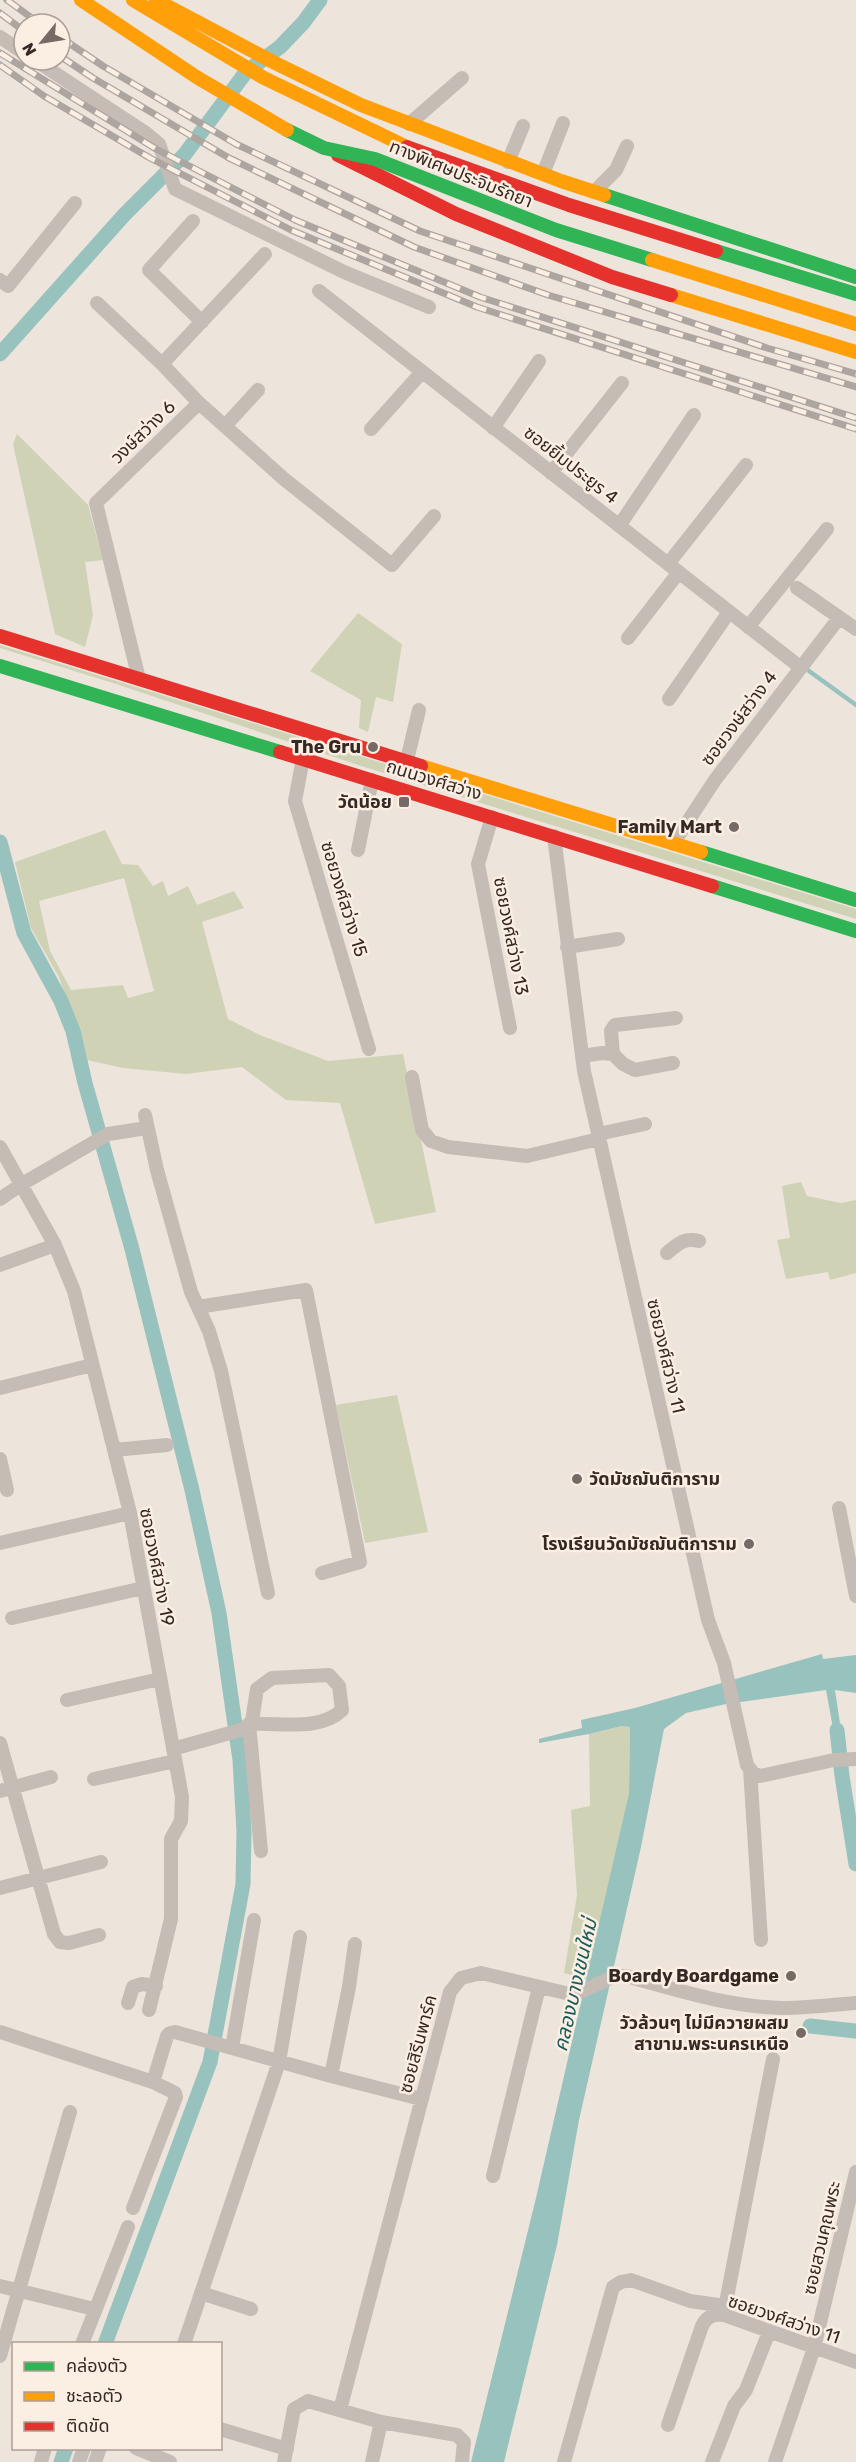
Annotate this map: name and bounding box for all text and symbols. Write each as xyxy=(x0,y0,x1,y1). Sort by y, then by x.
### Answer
north arrow xyxy=(12,12,72,72)
text: N xyxy=(18,40,41,59)
street label: ทางพิเศษประจิมรัถยา xyxy=(386,135,536,213)
street label: วงษ์สว่าง 6 xyxy=(106,396,180,468)
street label: ซอยยิ้มประยูร 4 xyxy=(519,421,623,509)
street label: ซอยวงษ์สว่าง 4 xyxy=(696,666,782,770)
place label: The Gru xyxy=(291,736,361,758)
marker: The Gru xyxy=(366,740,380,754)
street label: ถนนวงศ์สว่าง xyxy=(384,755,484,805)
place label: วัดน้อย xyxy=(338,791,392,813)
marker: วัดน้อย xyxy=(397,795,411,809)
place label: Family Mart xyxy=(618,816,722,838)
marker: Family Mart xyxy=(727,820,741,834)
street label: ซอยวงศ์สว่าง 15 xyxy=(316,839,372,959)
street label: ซอยวงศ์สว่าง 13 xyxy=(489,875,533,997)
street label: ซอยวงศ์สว่าง 11 xyxy=(642,1297,690,1415)
place label: วัดมัชฌันติการาม xyxy=(589,1468,720,1490)
marker: วัดมัชฌันติการาม xyxy=(570,1472,584,1486)
street label: ซอยวงศ์สว่าง 19 xyxy=(135,1506,179,1628)
place label: โรงเรียนวัดมัชฌันติการาม xyxy=(542,1533,737,1555)
marker: โรงเรียนวัดมัชฌันติการาม xyxy=(742,1537,756,1551)
water label: คลองบางเขนใหม่ xyxy=(548,1913,603,2054)
place label: Boardy Boardgame xyxy=(608,1965,779,1987)
marker: Boardy Boardgame xyxy=(784,1969,798,1983)
street label: ซอยสิรีนพาร์ค xyxy=(394,1992,442,2096)
place label: วัวล้วนๆ ไม่มีควายผสม สาขาม.พระนครเหนือ xyxy=(619,2012,789,2055)
marker: วัวล้วนๆ ไม่มีควายผสม สาขาม.พระนครเหนือ xyxy=(794,2026,808,2040)
street label: ซอยสวนคุณพระ xyxy=(798,2179,846,2297)
street label: ซอยวงศ์สว่าง 11 xyxy=(725,2290,843,2348)
legend xyxy=(12,2342,222,2450)
text: คล่องตัว xyxy=(66,2355,128,2377)
text: ชะลอตัว xyxy=(66,2385,123,2407)
text: ติดขัด xyxy=(66,2415,109,2437)

